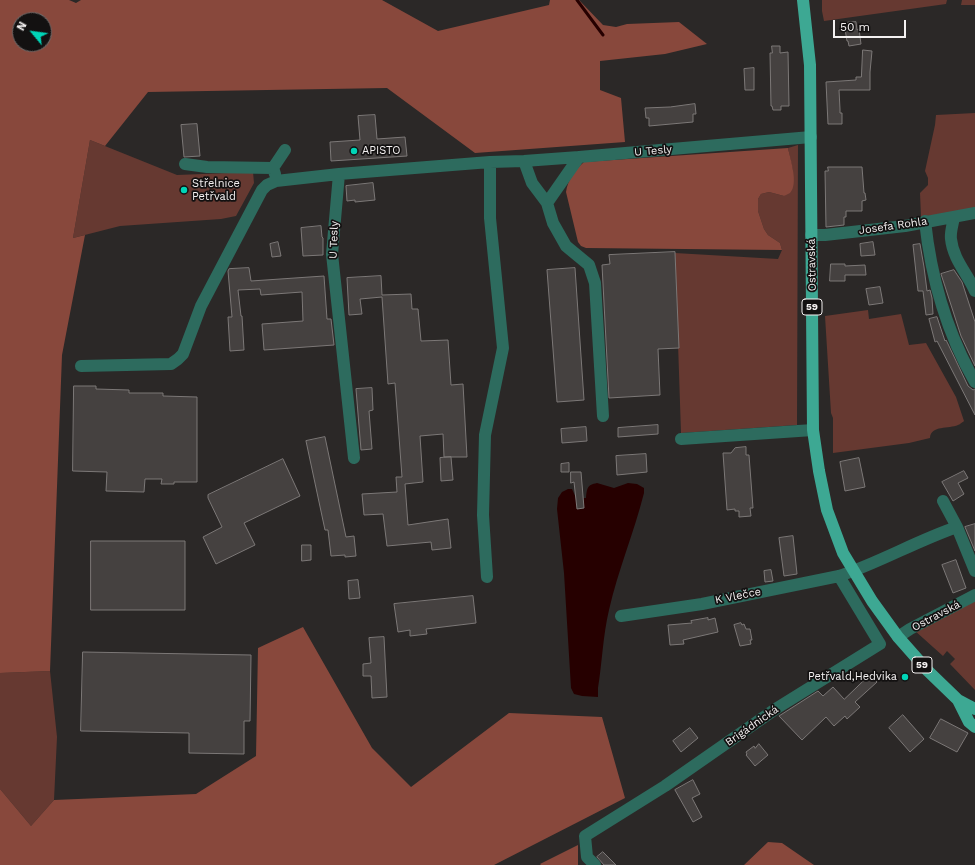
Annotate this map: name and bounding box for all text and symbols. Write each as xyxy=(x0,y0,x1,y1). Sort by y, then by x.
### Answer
north arrow xyxy=(12,12,52,52)
scale bar xyxy=(835,12,908,38)
text: N xyxy=(14,20,30,33)
text: 50 m xyxy=(840,20,870,34)
street label: U Tesly xyxy=(634,143,672,159)
place label: APISTO xyxy=(362,144,401,158)
marker: APISTO xyxy=(349,146,359,156)
place label: Střelnice Petřvald xyxy=(192,177,240,203)
marker: Střelnice Petřvald xyxy=(179,185,189,195)
street label: Josefa Rohla xyxy=(858,215,928,237)
street label: U Tesly xyxy=(327,221,341,259)
street label: Ostravská xyxy=(805,239,819,291)
road number: 59 xyxy=(802,299,822,315)
street label: K Vlečce xyxy=(714,585,762,607)
street label: Ostravská xyxy=(910,598,962,634)
road number: 59 xyxy=(912,657,932,673)
place label: Petřvald,Hedvika xyxy=(808,670,897,684)
marker: Petřvald,Hedvika xyxy=(900,672,910,682)
street label: Brigádnická xyxy=(723,703,781,749)

